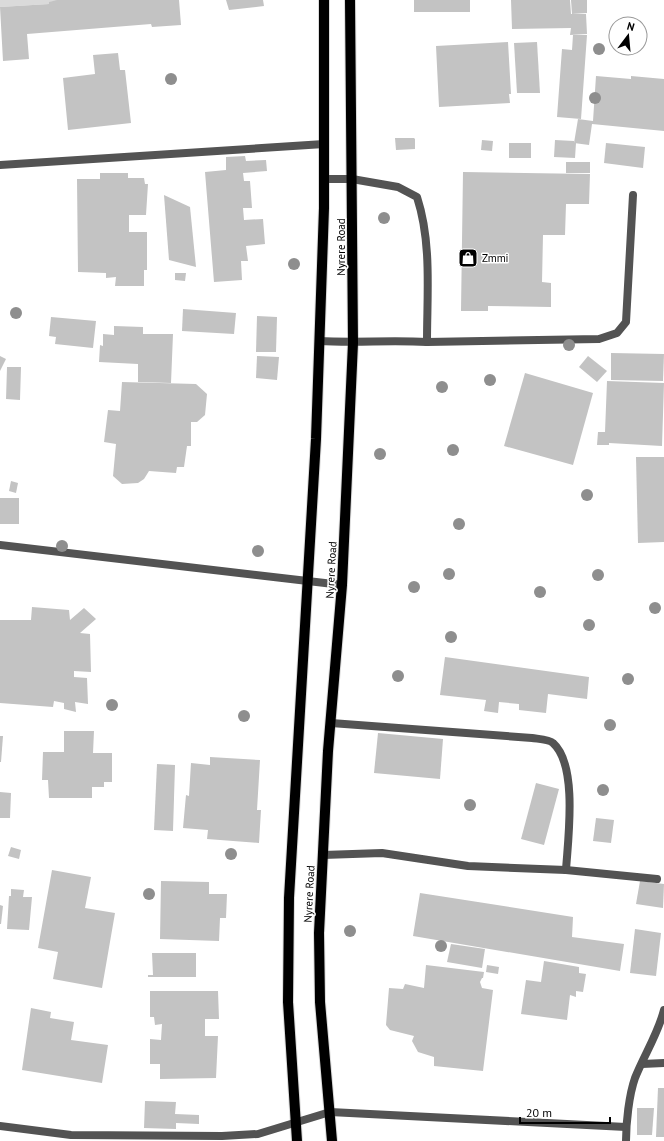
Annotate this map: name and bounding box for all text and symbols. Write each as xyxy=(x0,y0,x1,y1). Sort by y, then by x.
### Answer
north arrow xyxy=(608,16,648,56)
text: N xyxy=(625,19,636,34)
street label: Nyrere Road xyxy=(334,218,348,276)
shop icon: Zmmi xyxy=(457,247,479,269)
place label: Zmmi xyxy=(482,251,509,265)
street label: Nyrere Road xyxy=(323,541,339,599)
street label: Nyrere Road xyxy=(301,865,317,923)
scale bar xyxy=(520,1099,610,1125)
text: 20 m xyxy=(526,1105,552,1120)

